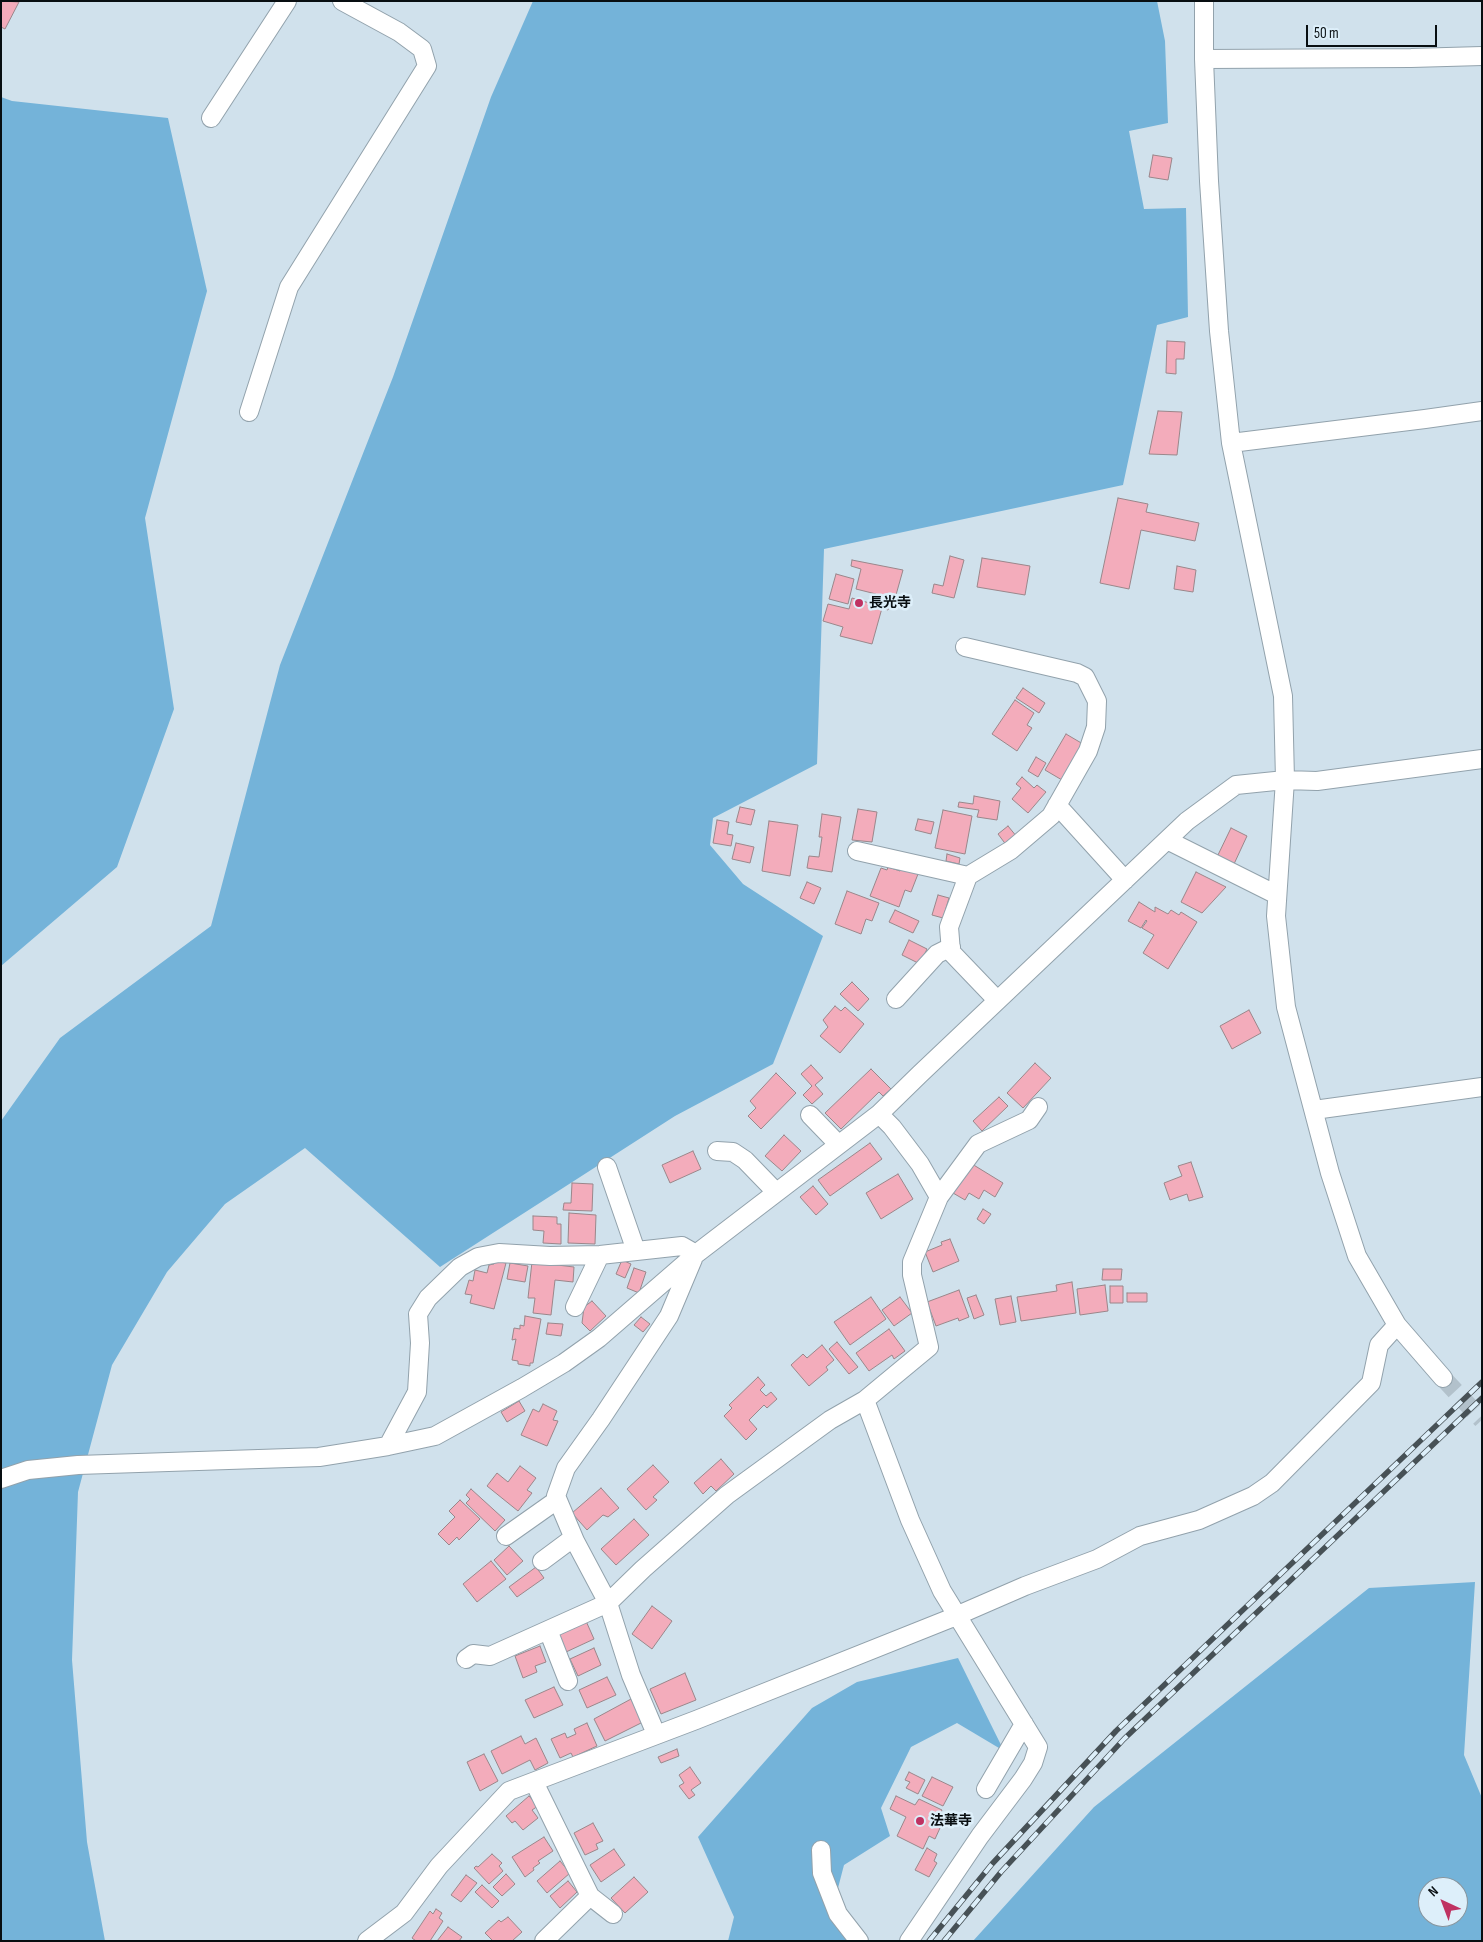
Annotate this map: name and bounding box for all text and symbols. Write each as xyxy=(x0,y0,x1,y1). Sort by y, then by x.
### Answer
scale bar xyxy=(1308,15,1439,47)
text: 50 m xyxy=(1314,24,1339,43)
place label: 長光寺 xyxy=(869,595,911,611)
marker: 長光寺 xyxy=(853,597,865,609)
place label: 法華寺 xyxy=(930,1813,972,1829)
marker: 法華寺 xyxy=(914,1815,926,1827)
north arrow xyxy=(1418,1877,1468,1927)
text: N xyxy=(1425,1883,1442,1900)

